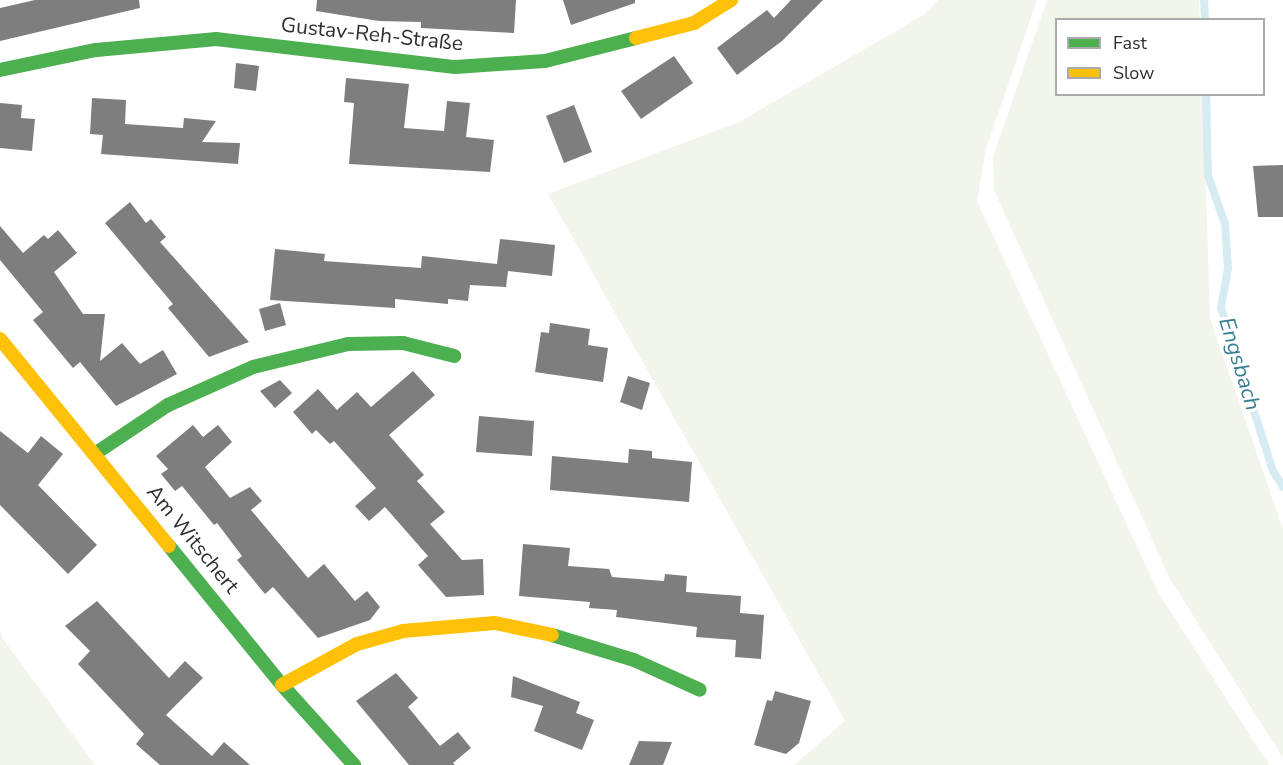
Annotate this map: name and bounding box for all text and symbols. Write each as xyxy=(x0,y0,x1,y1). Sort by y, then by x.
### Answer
street label: Gustav-Reh-Straße xyxy=(280,12,464,56)
legend xyxy=(1055,18,1265,96)
text: Fast xyxy=(1113,31,1147,55)
text: Slow xyxy=(1113,61,1154,85)
water label: Engsbach xyxy=(1212,314,1266,414)
street label: Am Witschert xyxy=(142,480,244,598)

